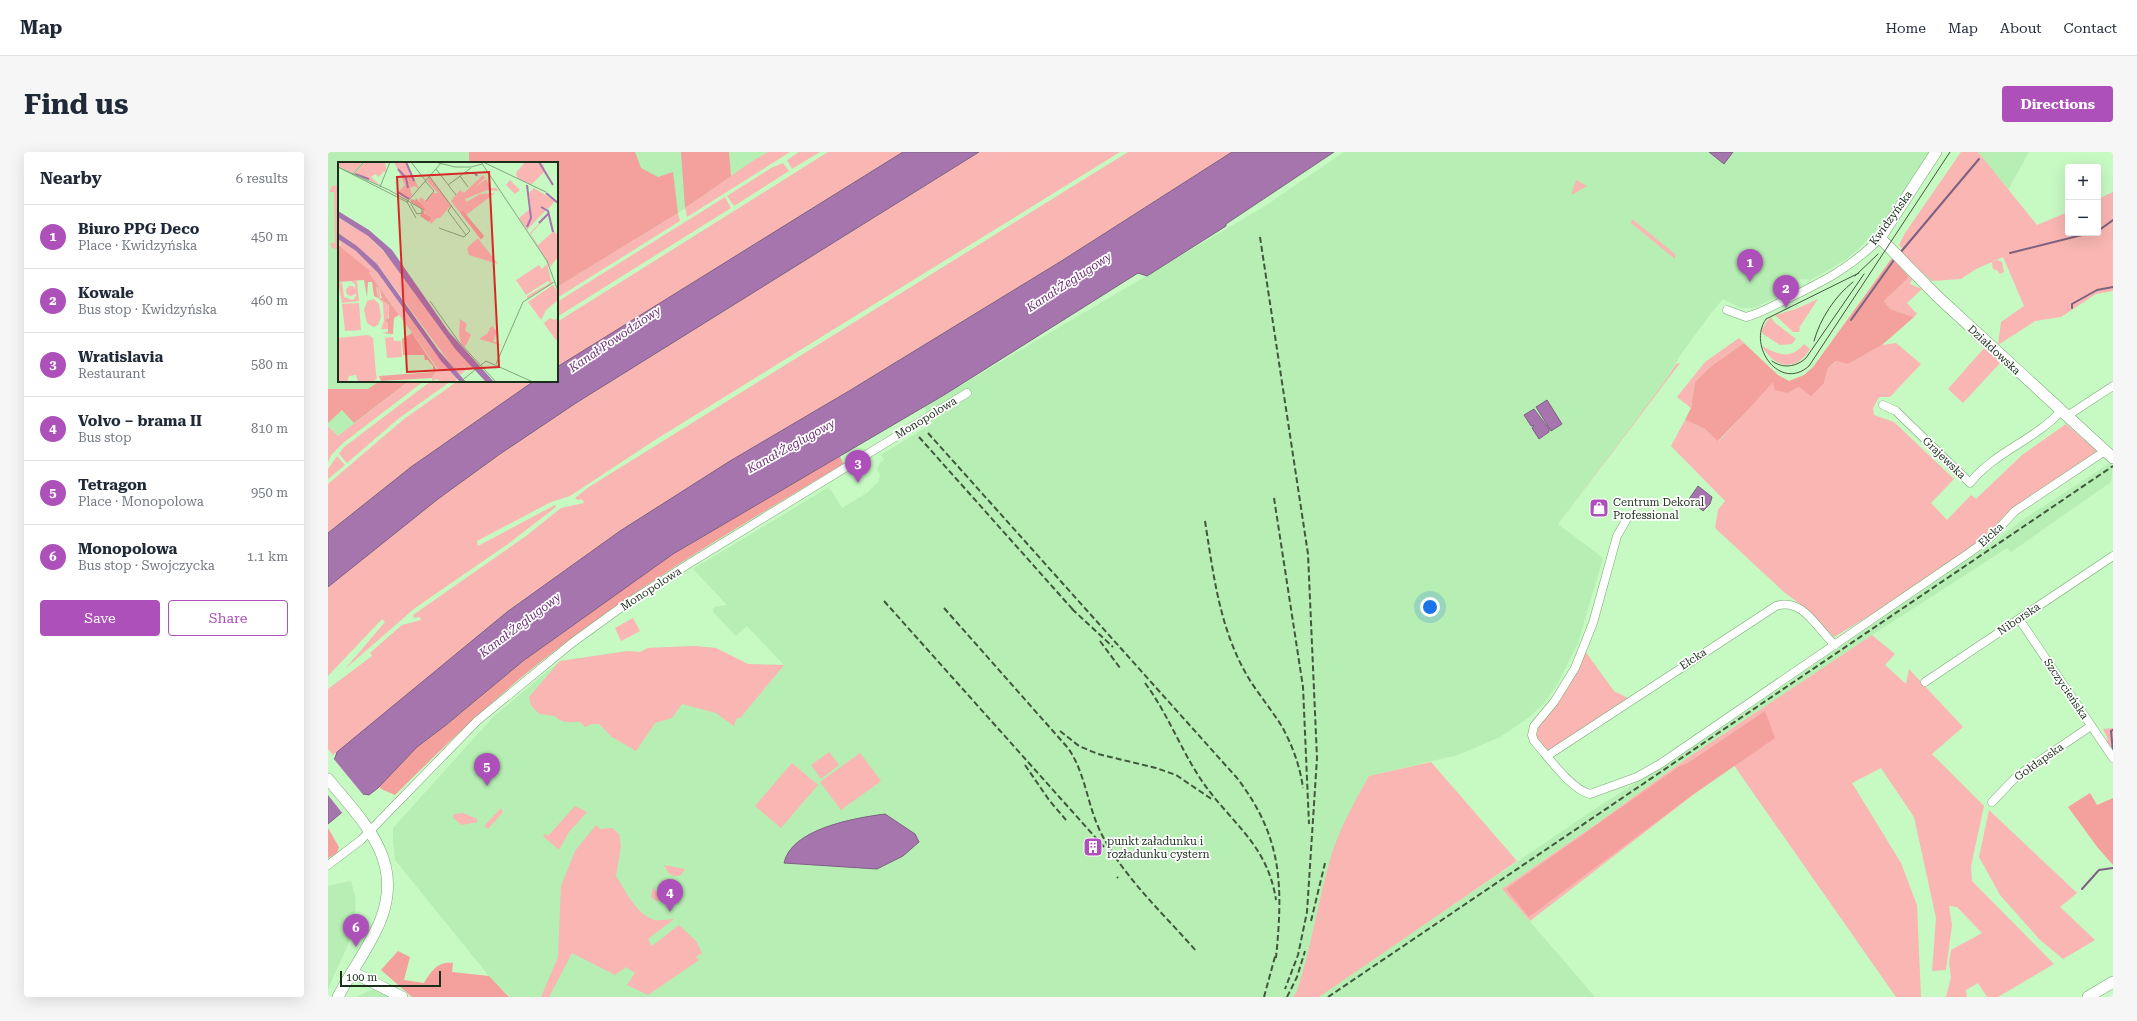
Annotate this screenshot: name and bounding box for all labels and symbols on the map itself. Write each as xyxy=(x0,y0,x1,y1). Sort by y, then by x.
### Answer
inset map xyxy=(338,162,558,382)
street label: Kwidzyńska xyxy=(1867,188,1915,248)
water label: Kanał Żeglugowy xyxy=(1023,249,1115,315)
pin: 1 xyxy=(1737,249,1763,282)
pin: 2 xyxy=(1773,275,1799,308)
water label: Kanał Powodziowy xyxy=(566,303,664,375)
street label: Działdowska xyxy=(1965,322,2023,378)
street label: Monopolowa xyxy=(893,394,959,442)
water label: Kanał Żeglugowy xyxy=(744,416,838,476)
street label: Grajewska xyxy=(1920,434,1968,482)
pin: 3 xyxy=(845,450,871,483)
place label: Centrum Dekoral Professional xyxy=(1613,496,1705,522)
shop icon: Centrum Dekoral Professional xyxy=(1588,497,1610,519)
street label: Ełcka xyxy=(1976,520,2006,550)
street label: Monopolowa xyxy=(618,565,684,613)
water label: Kanał Żeglugowy xyxy=(476,589,564,661)
your location xyxy=(1420,597,1440,617)
street label: Niborska xyxy=(1995,600,2043,638)
street label: Ełcka xyxy=(1677,646,1709,672)
street label: Szczycieńska xyxy=(2041,656,2091,722)
street label: Gołdapska xyxy=(2012,740,2066,784)
pin: 5 xyxy=(474,753,500,786)
place label: punkt załadunku i rozładunku cystern xyxy=(1107,835,1210,861)
building icon: punkt załadunku i rozładunku cystern xyxy=(1082,836,1104,858)
pin: 4 xyxy=(657,879,683,912)
pin: 6 xyxy=(343,914,369,947)
scale bar xyxy=(340,969,441,988)

